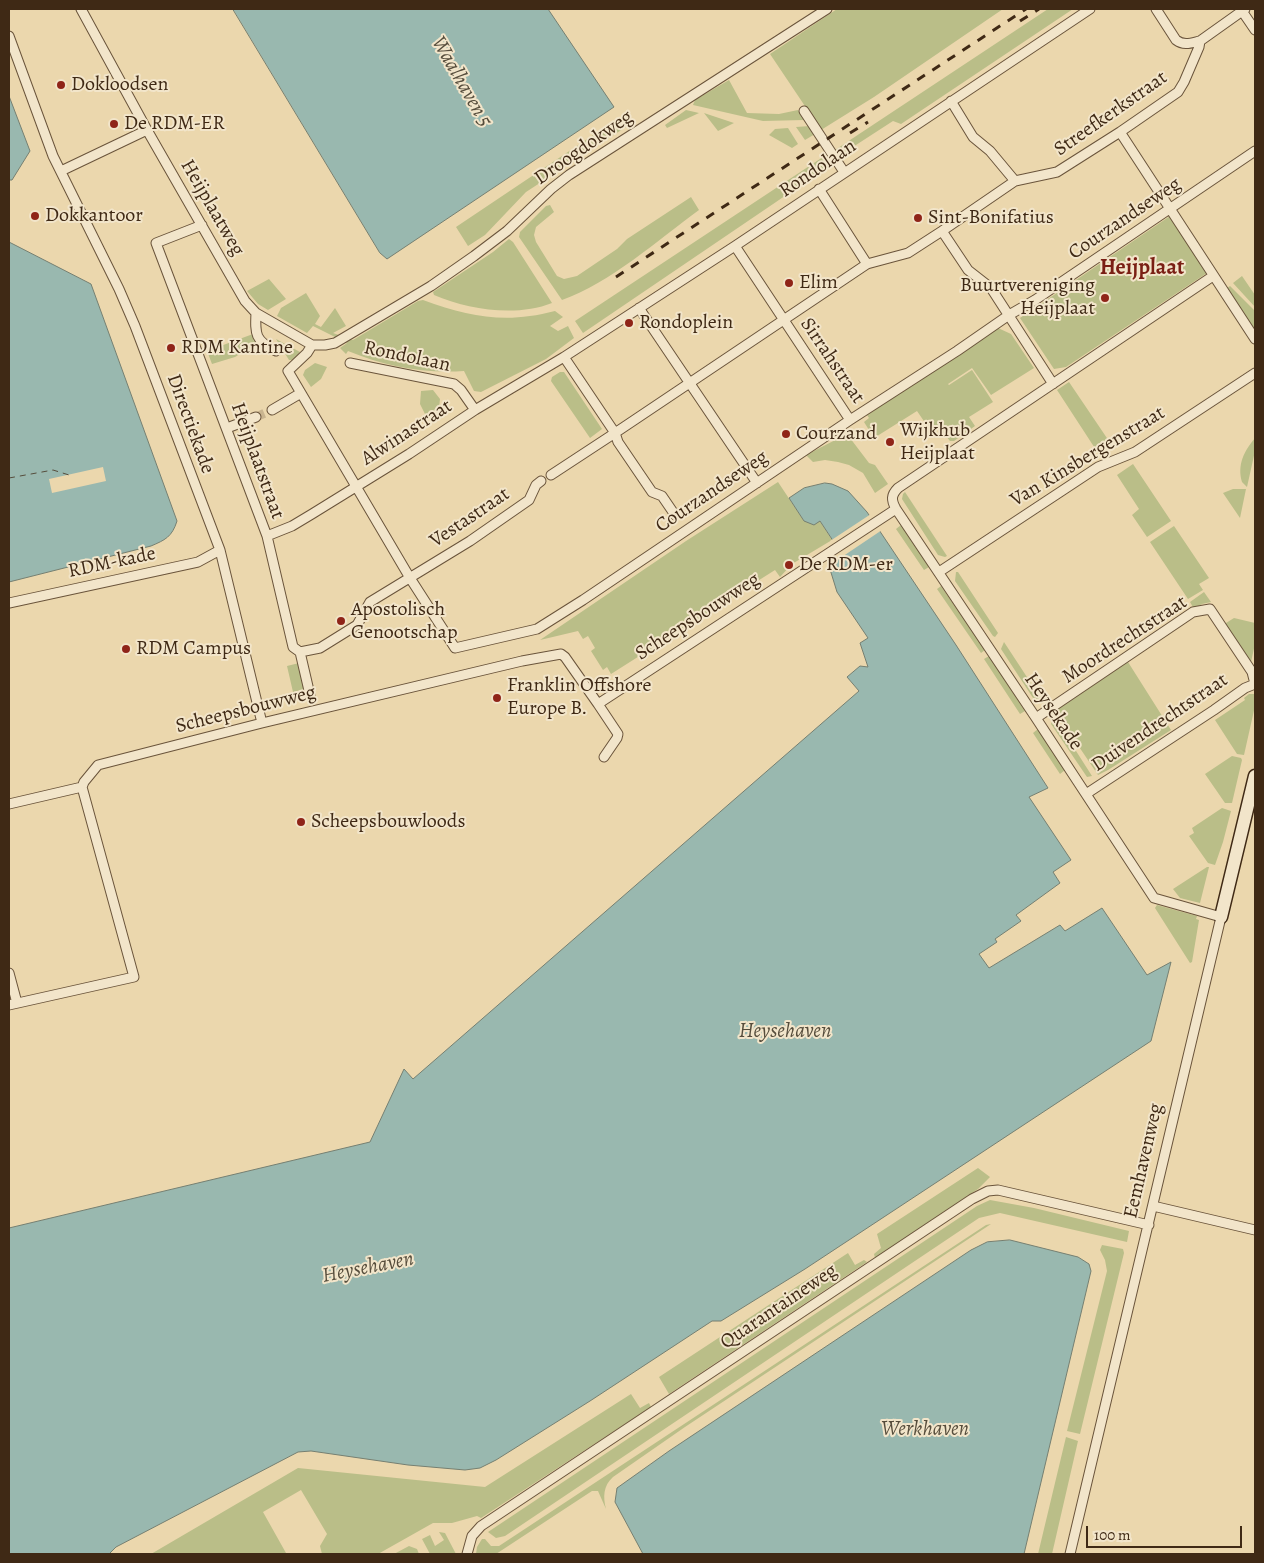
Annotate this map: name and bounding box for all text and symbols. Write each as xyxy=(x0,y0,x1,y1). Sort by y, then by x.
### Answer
water label: Waalhaven 5 xyxy=(425,32,497,132)
street label: Streefkerkstraat xyxy=(1050,66,1172,162)
place label: Dokloodsen xyxy=(71,73,168,97)
marker: Dokloodsen xyxy=(55,79,67,91)
street label: Droogdokweg xyxy=(530,105,638,191)
place label: De RDM-ER xyxy=(124,112,225,136)
marker: De RDM-ER xyxy=(108,118,120,130)
street label: Rondolaan xyxy=(775,135,861,203)
street label: Heijplaatweg xyxy=(175,155,249,261)
street label: Courzandseweg xyxy=(1064,173,1186,265)
place label: Dokkantoor xyxy=(45,204,143,228)
place label: Sint-Bonifatius xyxy=(928,206,1054,230)
marker: Dokkantoor xyxy=(29,210,41,222)
marker: Sint-Bonifatius xyxy=(912,212,924,224)
district label: Heijplaat xyxy=(1100,256,1184,282)
place label: Elim xyxy=(799,271,838,295)
place label: Buurtvereniging Heijplaat xyxy=(960,274,1095,321)
marker: Elim xyxy=(783,277,795,289)
marker: Buurtvereniging Heijplaat xyxy=(1099,292,1111,304)
place label: Rondoplein xyxy=(639,311,733,335)
street label: Sirrahstraat xyxy=(795,313,869,409)
marker: Rondoplein xyxy=(623,317,635,329)
place label: RDM Kantine xyxy=(181,336,293,360)
street label: Rondolaan xyxy=(362,336,452,378)
marker: RDM Kantine xyxy=(165,342,177,354)
street label: Directiekade xyxy=(161,371,219,477)
street label: Alwinastraat xyxy=(357,395,457,471)
street label: Heijplaatstraat xyxy=(225,399,289,523)
street label: Van Kinsbergenstraat xyxy=(1006,401,1170,513)
place label: Wijkhub Heijplaat xyxy=(900,419,975,466)
place label: Courzand xyxy=(796,422,877,446)
marker: Courzand xyxy=(780,428,792,440)
marker: Wijkhub Heijplaat xyxy=(884,436,896,448)
street label: Courzandseweg xyxy=(651,446,773,538)
street label: Vestastraat xyxy=(426,483,514,553)
street label: RDM-kade xyxy=(66,542,158,584)
place label: De RDM-er xyxy=(799,553,893,577)
marker: De RDM-er xyxy=(783,559,795,571)
street label: Scheepsbouwweg xyxy=(631,568,765,666)
street label: Moordrechtstraat xyxy=(1058,591,1192,689)
place label: Apostolisch Genootschap xyxy=(351,598,457,645)
marker: Apostolisch Genootschap xyxy=(335,615,347,627)
place label: RDM Campus xyxy=(136,637,251,661)
marker: RDM Campus xyxy=(120,643,132,655)
street label: Heysekade xyxy=(1018,669,1088,755)
street label: Duivendrechtstraat xyxy=(1087,669,1233,777)
place label: Franklin Offshore Europe B. xyxy=(507,674,651,721)
street label: Scheepsbouwweg xyxy=(173,681,319,739)
marker: Franklin Offshore Europe B. xyxy=(491,692,503,704)
place label: Scheepsbouwloods xyxy=(311,810,465,834)
marker: Scheepsbouwloods xyxy=(295,816,307,828)
water label: Heysehaven xyxy=(739,1019,831,1045)
street label: Eemhavenweg xyxy=(1119,1101,1169,1221)
water label: Heysehaven xyxy=(320,1247,416,1289)
street label: Quarantaineweg xyxy=(716,1259,842,1355)
water label: Werkhaven xyxy=(881,1417,969,1443)
scale bar xyxy=(1089,1516,1245,1548)
text: 100 m xyxy=(1094,1525,1131,1545)

